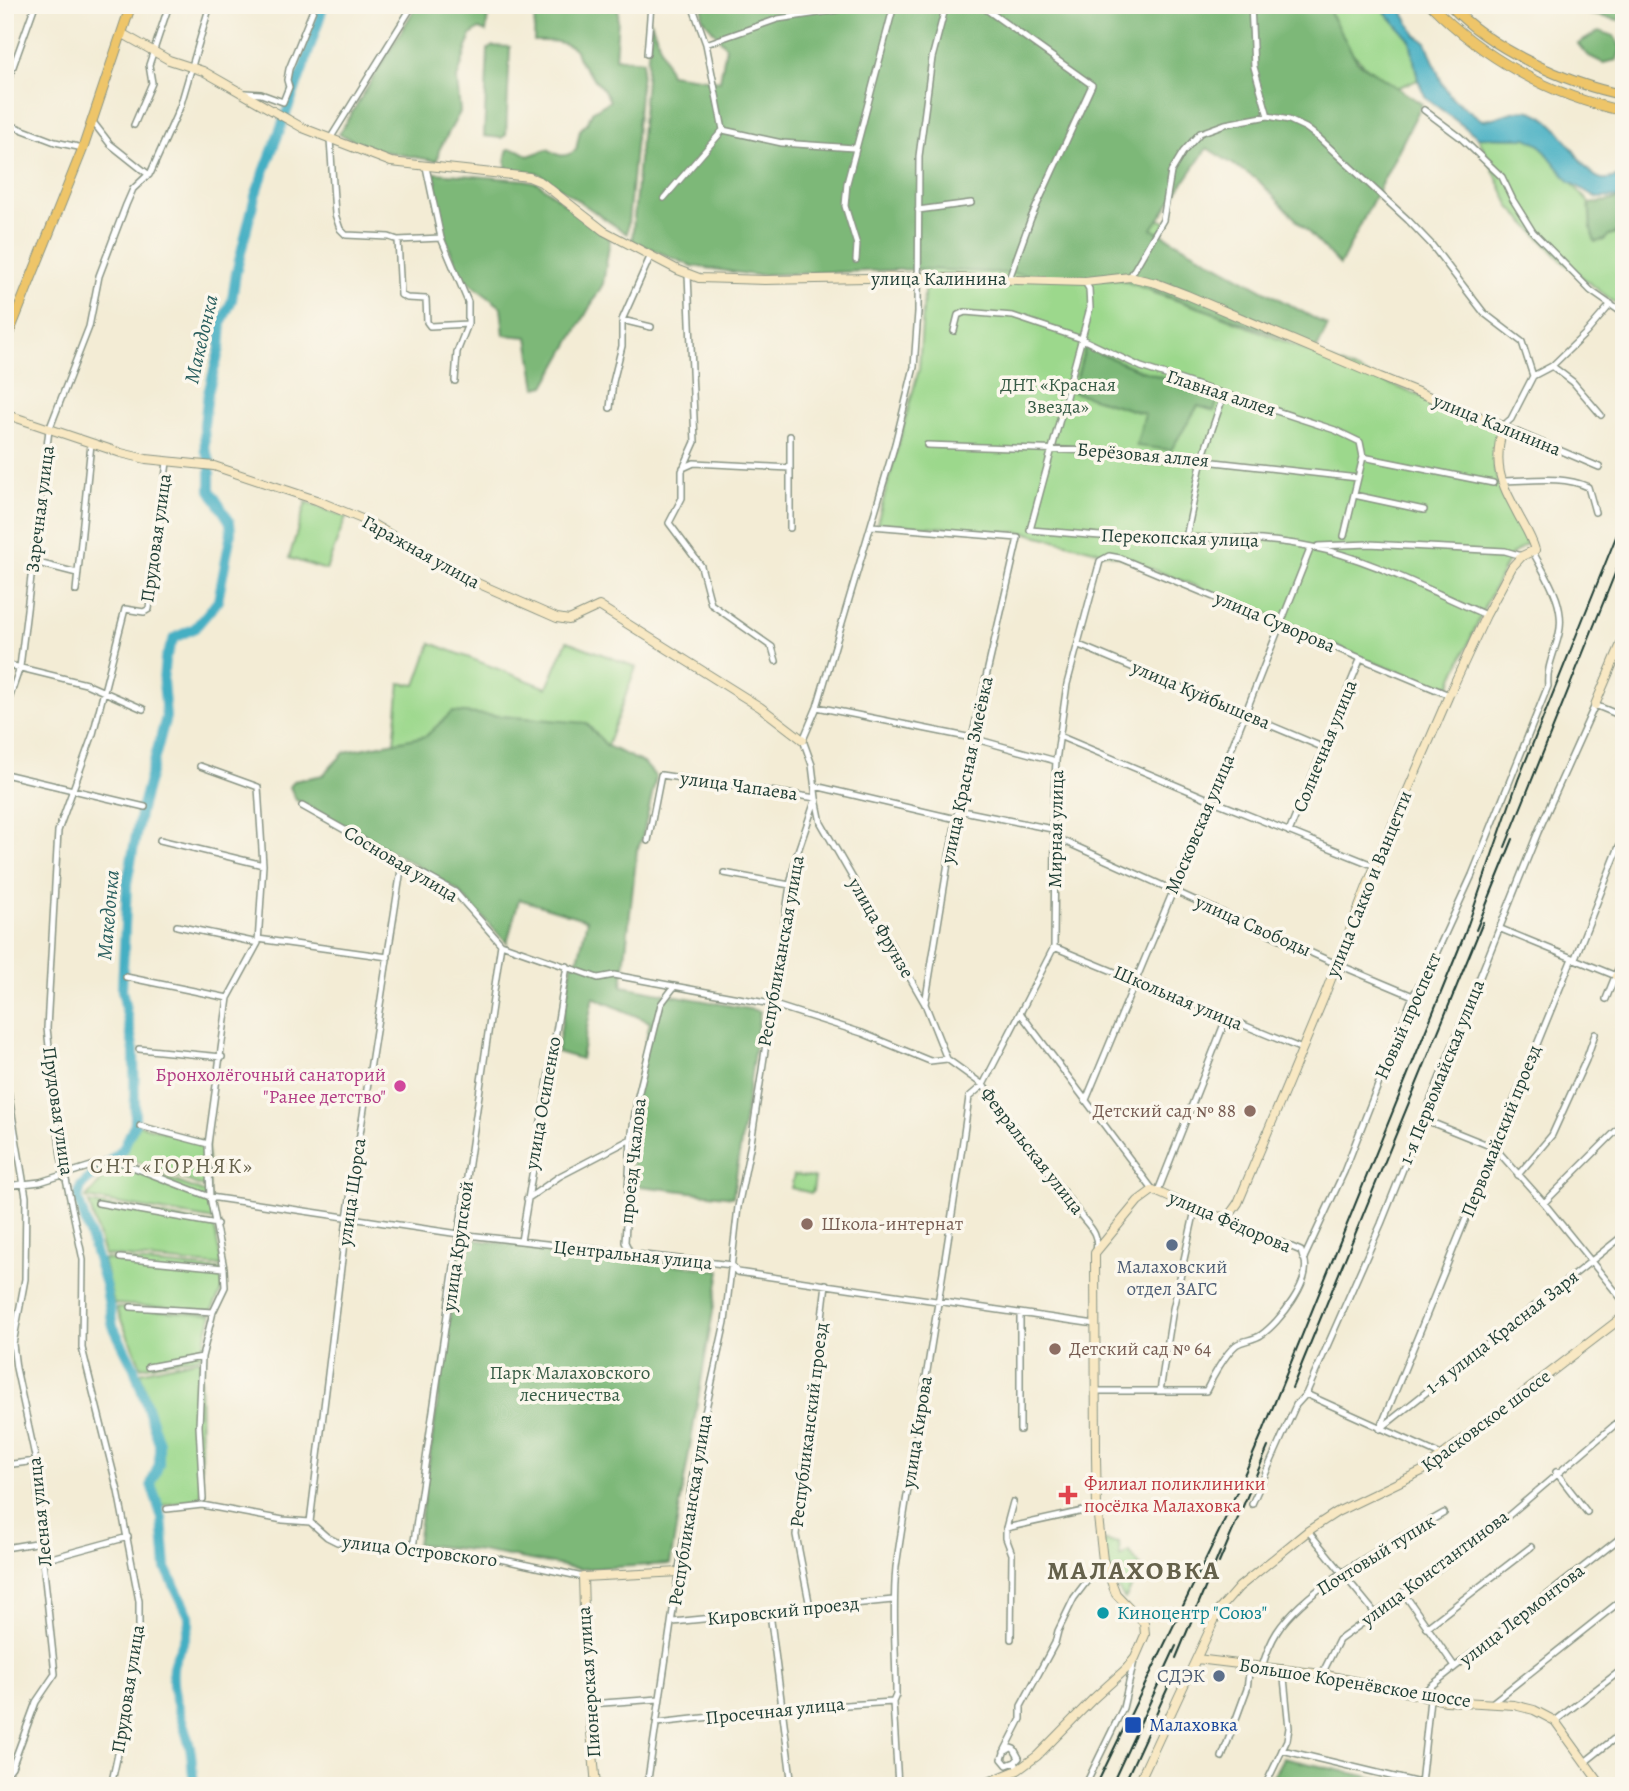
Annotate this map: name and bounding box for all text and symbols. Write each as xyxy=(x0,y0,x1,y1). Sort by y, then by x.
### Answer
street label: улица Калинина xyxy=(870,266,1007,292)
water label: Македонка xyxy=(177,292,225,386)
street label: Главная аллея xyxy=(1163,363,1279,423)
park label: ДНТ «Красная Звезда» xyxy=(1000,372,1116,420)
street label: улица Калинина xyxy=(1428,387,1565,463)
street label: Берёзовая аллея xyxy=(1076,436,1210,474)
street label: Заречная улица xyxy=(19,444,61,574)
street label: Прудовая улица xyxy=(134,472,178,604)
street label: Гаражная улица xyxy=(357,509,485,595)
street label: Перекопская улица xyxy=(1100,522,1260,554)
street label: улица Суворова xyxy=(1210,585,1339,659)
street label: улица Куйбышева xyxy=(1127,654,1275,736)
street label: улица Красная Змеёвка xyxy=(934,674,1000,867)
street label: Солнечная улица xyxy=(1287,676,1363,816)
street label: Московская улица xyxy=(1159,750,1241,898)
street label: улица Чапаева xyxy=(678,765,799,807)
street label: Мирная улица xyxy=(1042,769,1070,888)
street label: улица Сакко и Ванцетти xyxy=(1319,787,1418,982)
street label: Сосновая улица xyxy=(339,820,463,909)
street label: Республиканская улица xyxy=(751,853,811,1049)
water label: Македонка xyxy=(90,868,126,961)
street label: улица Фрунзе xyxy=(841,872,920,983)
street label: улица Свободы xyxy=(1190,888,1315,963)
street label: Новый проспект xyxy=(1368,948,1448,1084)
street label: Школьная улица xyxy=(1109,959,1247,1037)
street label: 1-я Первомайская улица xyxy=(1393,975,1491,1168)
street label: улица Осипенко xyxy=(518,1035,567,1172)
street label: Первомайский проезд xyxy=(1455,1041,1547,1221)
street label: Прудовая улица xyxy=(36,1045,80,1177)
place label: Бронхолёгочный санаторий "Ранее детство" xyxy=(155,1062,386,1110)
marker: Бронхолёгочный санаторий "Ранее детство" xyxy=(392,1078,408,1094)
street label: Февральская улица xyxy=(974,1082,1090,1220)
street label: проезд Чкалова xyxy=(613,1096,653,1225)
place label: Детский сад № 88 xyxy=(1092,1098,1236,1124)
marker: Детский сад № 88 xyxy=(1242,1103,1258,1119)
street label: улица Щорса xyxy=(331,1136,372,1248)
district label: СНТ «ГОРНЯК» xyxy=(90,1152,254,1180)
street label: улица Крупской xyxy=(436,1179,480,1314)
street label: улица Фёдорова xyxy=(1164,1184,1295,1260)
place label: Школа-интернат xyxy=(821,1211,964,1237)
marker: Школа-интернат xyxy=(799,1216,815,1232)
street label: Центральная улица xyxy=(552,1234,714,1276)
marker: Малаховский отдел ЗАГС xyxy=(1164,1237,1180,1253)
place label: Малаховский отдел ЗАГС xyxy=(1117,1254,1227,1302)
street label: 1-я улица Красная Заря xyxy=(1420,1264,1584,1400)
street label: Республиканский проезд xyxy=(784,1321,834,1529)
place label: Детский сад № 64 xyxy=(1069,1336,1212,1362)
marker: Детский сад № 64 xyxy=(1047,1341,1063,1357)
park label: Парк Малаховского лесничества xyxy=(490,1360,650,1408)
street label: Красковское шоссе xyxy=(1416,1364,1556,1478)
street label: улица Кирова xyxy=(895,1374,939,1491)
street label: Республиканская улица xyxy=(662,1412,718,1608)
street label: Лесная улица xyxy=(21,1456,59,1568)
place label: Филиал поликлиники посёлка Малаховка xyxy=(1084,1471,1266,1519)
marker: Филиал поликлиники посёлка Малаховка xyxy=(1058,1485,1078,1505)
street label: улица Константинова xyxy=(1355,1504,1514,1633)
street label: Почтовый тупик xyxy=(1312,1508,1440,1602)
street label: улица Островского xyxy=(340,1528,499,1573)
district label: МАЛАХОВКА xyxy=(1047,1553,1221,1588)
street label: улица Лермонтова xyxy=(1453,1558,1590,1673)
street label: Кировский проезд xyxy=(706,1590,860,1632)
place label: Киноцентр "Союз" xyxy=(1117,1600,1267,1626)
street label: Пионерская улица xyxy=(571,1605,607,1759)
marker: Киноцентр "Союз" xyxy=(1095,1605,1111,1621)
street label: Прудовая улица xyxy=(105,1623,151,1755)
street label: Большое Коренёвское шоссе xyxy=(1237,1652,1473,1714)
place label: СДЭК xyxy=(1157,1663,1205,1689)
marker: СДЭК xyxy=(1211,1668,1227,1684)
street label: Просечная улица xyxy=(704,1691,846,1731)
place label: Малаховка xyxy=(1149,1712,1238,1738)
marker: Малаховка xyxy=(1123,1715,1143,1735)

